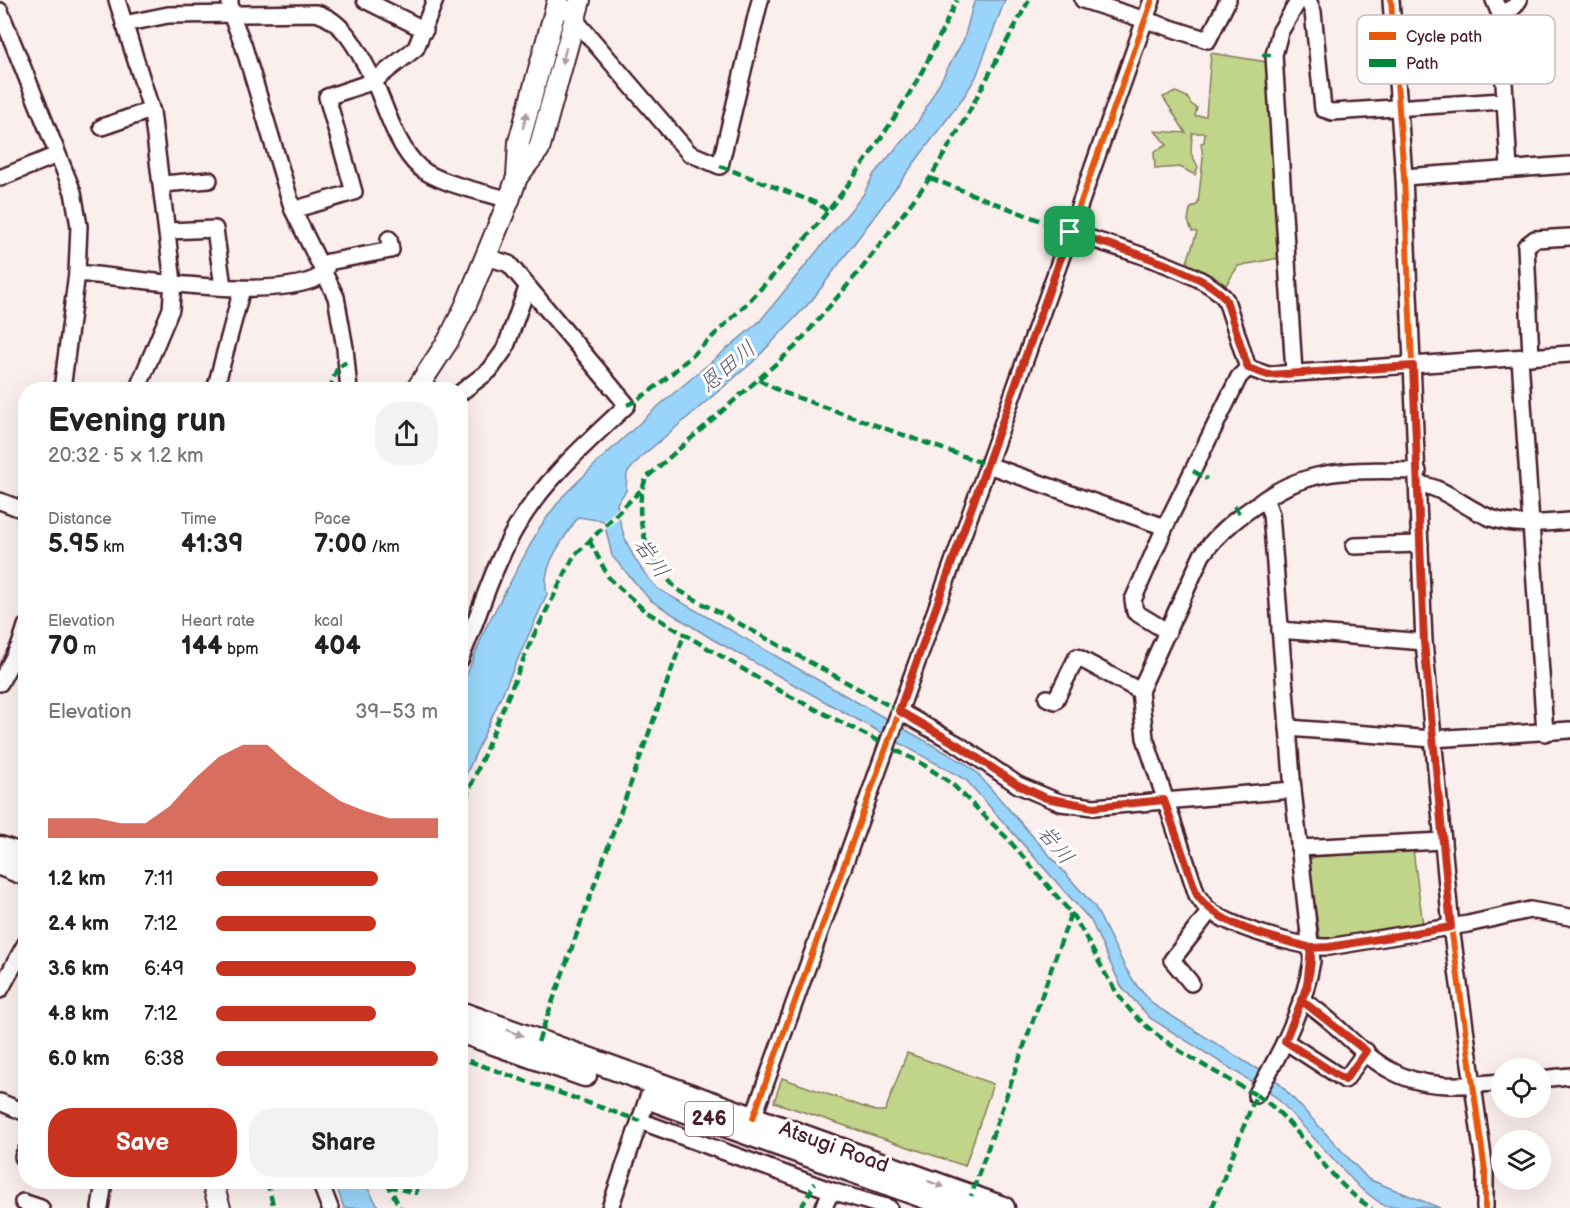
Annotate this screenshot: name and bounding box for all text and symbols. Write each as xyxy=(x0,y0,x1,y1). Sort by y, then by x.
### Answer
legend xyxy=(1357,15,1555,84)
text: Cycle path xyxy=(1406,28,1482,47)
one-way arrow xyxy=(559,47,568,65)
text: Path xyxy=(1406,55,1438,74)
one-way arrow xyxy=(521,111,531,129)
pin xyxy=(1044,206,1095,257)
icon: arrive xyxy=(1053,215,1086,248)
water label: 恩田川 xyxy=(694,335,762,399)
text: Evening run xyxy=(48,401,226,441)
button: share xyxy=(375,402,438,465)
text: 20:32 · 5 × 1.2 km xyxy=(48,444,203,468)
text: Distance xyxy=(48,510,112,529)
text: Time xyxy=(181,510,216,529)
text: Pace xyxy=(314,510,350,529)
text: 5.95 xyxy=(48,529,99,560)
text: 41:39 xyxy=(181,529,243,560)
text: 7:00 xyxy=(314,529,367,560)
water label: 岩川 xyxy=(627,532,675,584)
text: km xyxy=(99,538,124,557)
text: /km xyxy=(367,538,400,557)
text: Elevation xyxy=(48,612,115,631)
text: Heart rate xyxy=(181,612,255,631)
text: kcal xyxy=(314,612,343,631)
text: 70 xyxy=(48,631,79,662)
text: 144 xyxy=(181,631,223,662)
text: 404 xyxy=(314,631,361,662)
text: m xyxy=(79,640,96,659)
text: bpm xyxy=(223,640,258,659)
text: Elevation xyxy=(48,700,131,724)
text: 39–53 m xyxy=(355,700,438,724)
water label: 岩川 xyxy=(1031,819,1079,871)
text: 1.2 km xyxy=(48,867,106,891)
text: 7:11 xyxy=(144,867,173,891)
text: 2.4 km xyxy=(48,912,109,936)
text: 7:12 xyxy=(144,912,177,936)
text: 3.6 km xyxy=(48,957,109,981)
text: 6:49 xyxy=(144,957,184,981)
text: 4.8 km xyxy=(48,1002,109,1026)
text: 7:12 xyxy=(144,1002,177,1026)
one-way arrow xyxy=(507,1029,525,1039)
text: 6.0 km xyxy=(48,1047,110,1071)
text: 6:38 xyxy=(144,1047,184,1071)
map controls xyxy=(1491,1058,1551,1190)
button: locate xyxy=(1491,1058,1551,1118)
road number: 246 xyxy=(685,1102,733,1136)
button: Save xyxy=(48,1108,237,1177)
button: Share xyxy=(249,1108,438,1177)
street label: Atsugi Road xyxy=(776,1116,892,1178)
button: layers xyxy=(1491,1130,1551,1190)
one-way arrow xyxy=(928,1179,946,1189)

